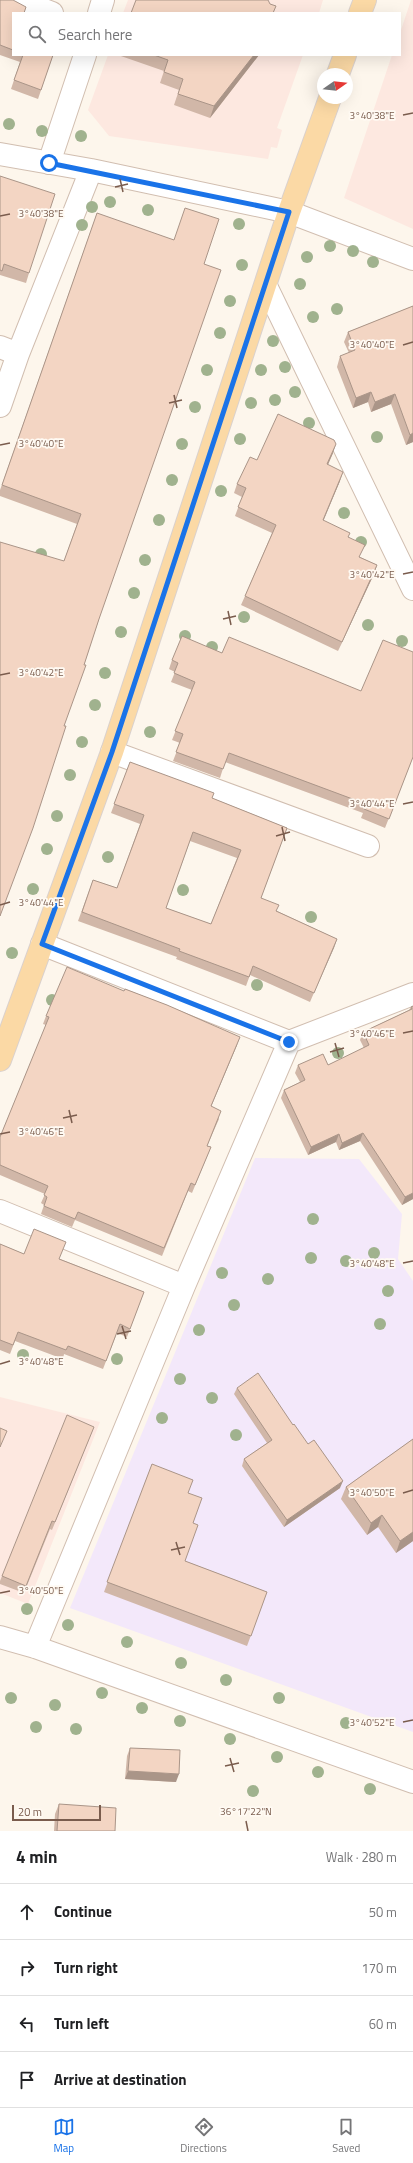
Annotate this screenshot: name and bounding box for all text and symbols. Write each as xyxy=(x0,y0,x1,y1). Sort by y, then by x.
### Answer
search box xyxy=(12,12,401,56)
icon: search xyxy=(26,23,48,45)
text: Search here xyxy=(58,23,132,46)
north arrow xyxy=(317,68,353,104)
text: 3°40'38"E xyxy=(350,108,395,123)
route start xyxy=(40,154,58,172)
text: 3°40'38"E xyxy=(19,206,64,221)
text: 3°40'40"E xyxy=(350,337,395,352)
text: 3°40'40"E xyxy=(19,436,64,451)
text: 3°40'42"E xyxy=(350,567,395,582)
text: 3°40'42"E xyxy=(19,665,64,680)
text: 3°40'44"E xyxy=(350,796,395,811)
text: 3°40'44"E xyxy=(19,895,64,910)
text: 3°40'46"E xyxy=(350,1026,395,1041)
route end xyxy=(280,1033,298,1051)
text: 3°40'46"E xyxy=(19,1124,64,1139)
text: 3°40'48"E xyxy=(350,1256,395,1271)
text: 3°40'48"E xyxy=(19,1354,64,1369)
text: 3°40'50"E xyxy=(350,1485,395,1500)
text: 3°40'50"E xyxy=(19,1583,64,1598)
text: 3°40'52"E xyxy=(350,1715,395,1730)
scale bar xyxy=(12,1803,101,1822)
text: 20 m xyxy=(18,1804,42,1820)
text: 36°17'22"N xyxy=(220,1804,272,1819)
text: 4 min xyxy=(16,1844,57,1870)
text: Walk · 280 m xyxy=(326,1847,397,1867)
text: Continue xyxy=(54,1900,112,1923)
icon: ahead xyxy=(16,1901,38,1923)
text: 50 m xyxy=(369,1902,397,1922)
text: Turn right xyxy=(54,1956,118,1979)
icon: right xyxy=(16,1957,38,1979)
text: 170 m xyxy=(361,1958,397,1978)
text: Turn left xyxy=(54,2012,109,2035)
icon: left xyxy=(16,2013,38,2035)
text: 60 m xyxy=(369,2014,397,2034)
text: Arrive at destination xyxy=(54,2068,187,2091)
icon: arrive xyxy=(16,2069,38,2091)
tab: Map xyxy=(53,2116,75,2156)
tab: Directions xyxy=(180,2116,227,2156)
tab: Saved xyxy=(332,2116,360,2156)

